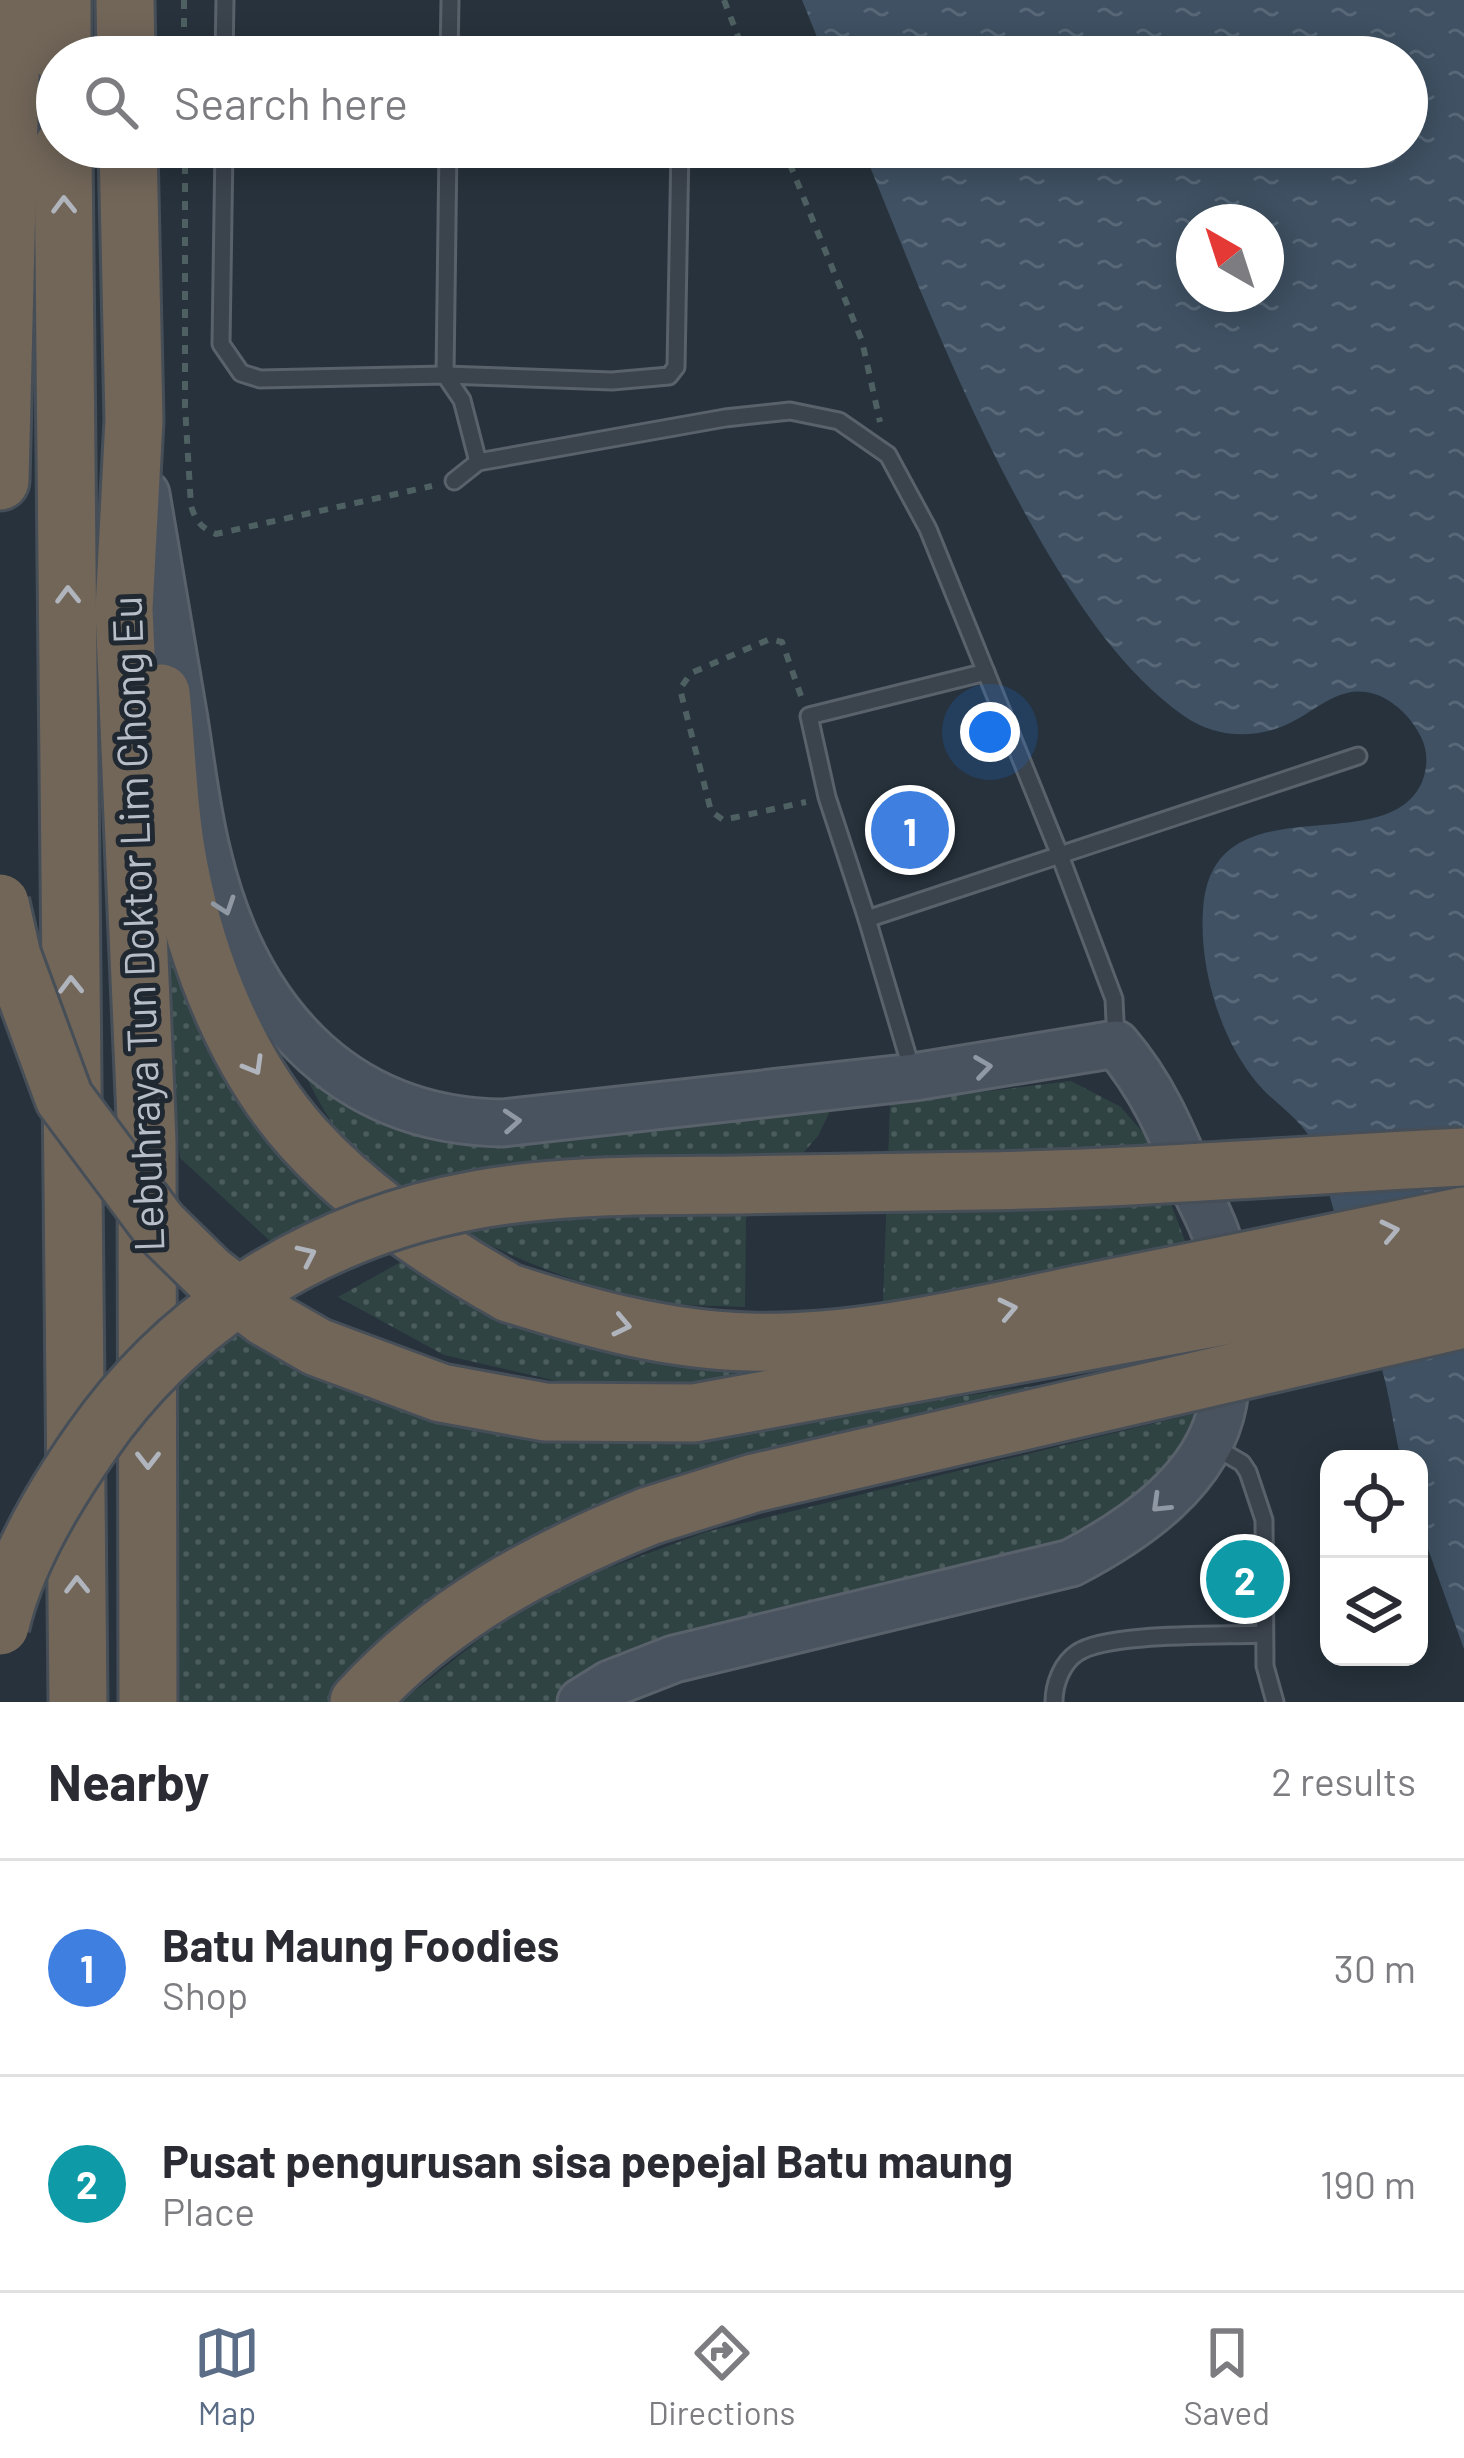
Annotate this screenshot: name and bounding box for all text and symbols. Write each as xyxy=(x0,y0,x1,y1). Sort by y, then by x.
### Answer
search box xyxy=(36,36,1428,168)
icon: search xyxy=(78,69,144,135)
text: Search here xyxy=(174,75,408,129)
one-way arrow xyxy=(51,195,77,213)
north arrow xyxy=(1176,204,1284,312)
one-way arrow xyxy=(55,585,81,604)
street label: Lebuhraya Tun Doktor Lim Chong Eu xyxy=(100,595,173,1253)
your location xyxy=(960,702,1020,762)
pin: 1 xyxy=(871,785,949,875)
one-way arrow xyxy=(211,894,235,915)
one-way arrow xyxy=(58,975,84,993)
one-way arrow xyxy=(239,1053,262,1075)
one-way arrow xyxy=(973,1055,992,1081)
one-way arrow xyxy=(503,1109,522,1135)
one-way arrow xyxy=(1380,1220,1400,1245)
one-way arrow xyxy=(295,1246,316,1269)
one-way arrow xyxy=(998,1298,1018,1323)
one-way arrow xyxy=(611,1311,631,1336)
map controls xyxy=(1320,1450,1428,1666)
button: locate xyxy=(1320,1450,1428,1558)
one-way arrow xyxy=(135,1452,161,1470)
one-way arrow xyxy=(1152,1490,1174,1512)
pin: 2 xyxy=(1206,1534,1284,1624)
button: layers xyxy=(1320,1558,1428,1666)
one-way arrow xyxy=(64,1575,90,1593)
text: Nearby xyxy=(48,1750,209,1811)
text: 2 results xyxy=(1271,1757,1416,1804)
text: Batu Maung Foodies xyxy=(162,1917,559,1971)
text: 1 xyxy=(80,1944,94,1991)
text: 30 m xyxy=(1334,1944,1416,1991)
text: Shop xyxy=(162,1971,248,2018)
text: Pusat pengurusan sisa pepejal Batu maung xyxy=(162,2133,1013,2187)
text: 2 xyxy=(76,2160,98,2207)
text: 190 m xyxy=(1320,2160,1416,2207)
text: Place xyxy=(162,2187,255,2234)
tab: Map xyxy=(194,2320,260,2432)
tab: Directions xyxy=(648,2320,795,2432)
tab: Saved xyxy=(1183,2320,1270,2432)

